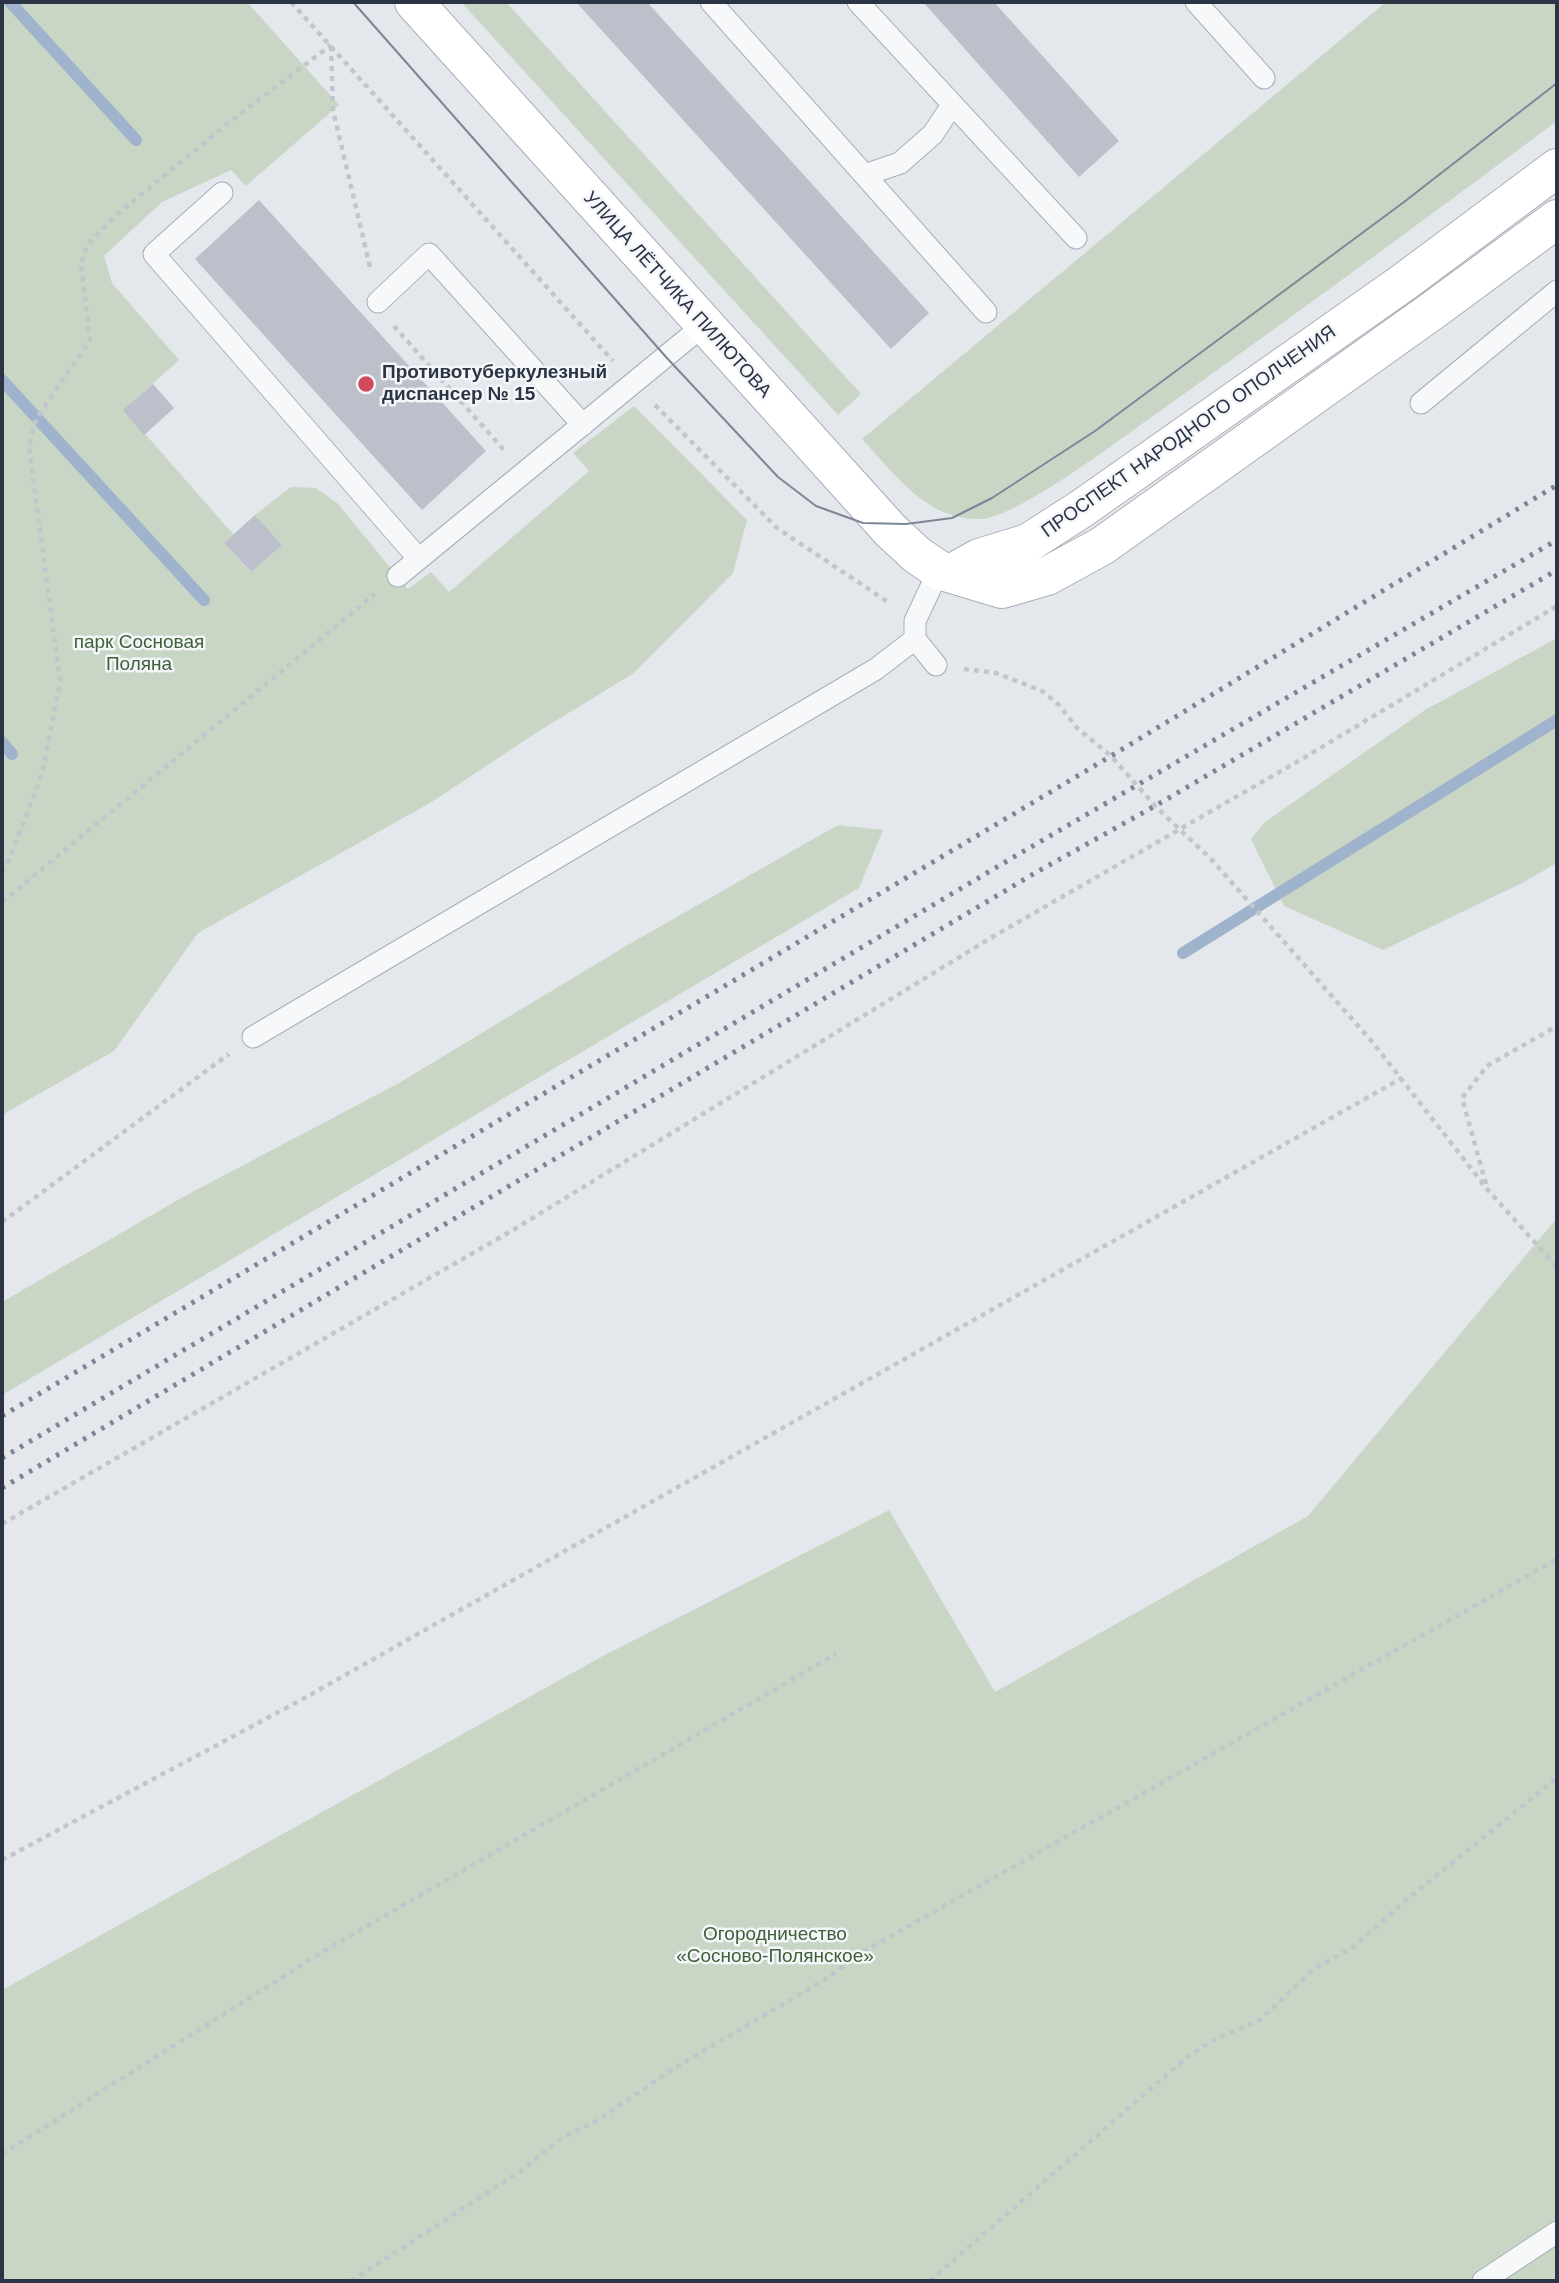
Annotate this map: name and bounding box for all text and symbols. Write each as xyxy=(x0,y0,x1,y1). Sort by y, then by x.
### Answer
street label: УЛИЦА ЛЁТЧИКА ПИЛЮТОВА xyxy=(578,187,776,403)
street label: ПРОСПЕКТ НАРОДНОГО ОПОЛЧЕНИЯ xyxy=(1037,321,1341,543)
place label: Противотуберкулезный диспансер № 15 xyxy=(382,362,607,406)
marker: Противотуберкулезный диспансер № 15 xyxy=(356,374,376,394)
park label: парк Сосновая Поляна xyxy=(74,632,204,676)
park label: Огородничество «Сосново-Полянское» xyxy=(676,1924,874,1968)

